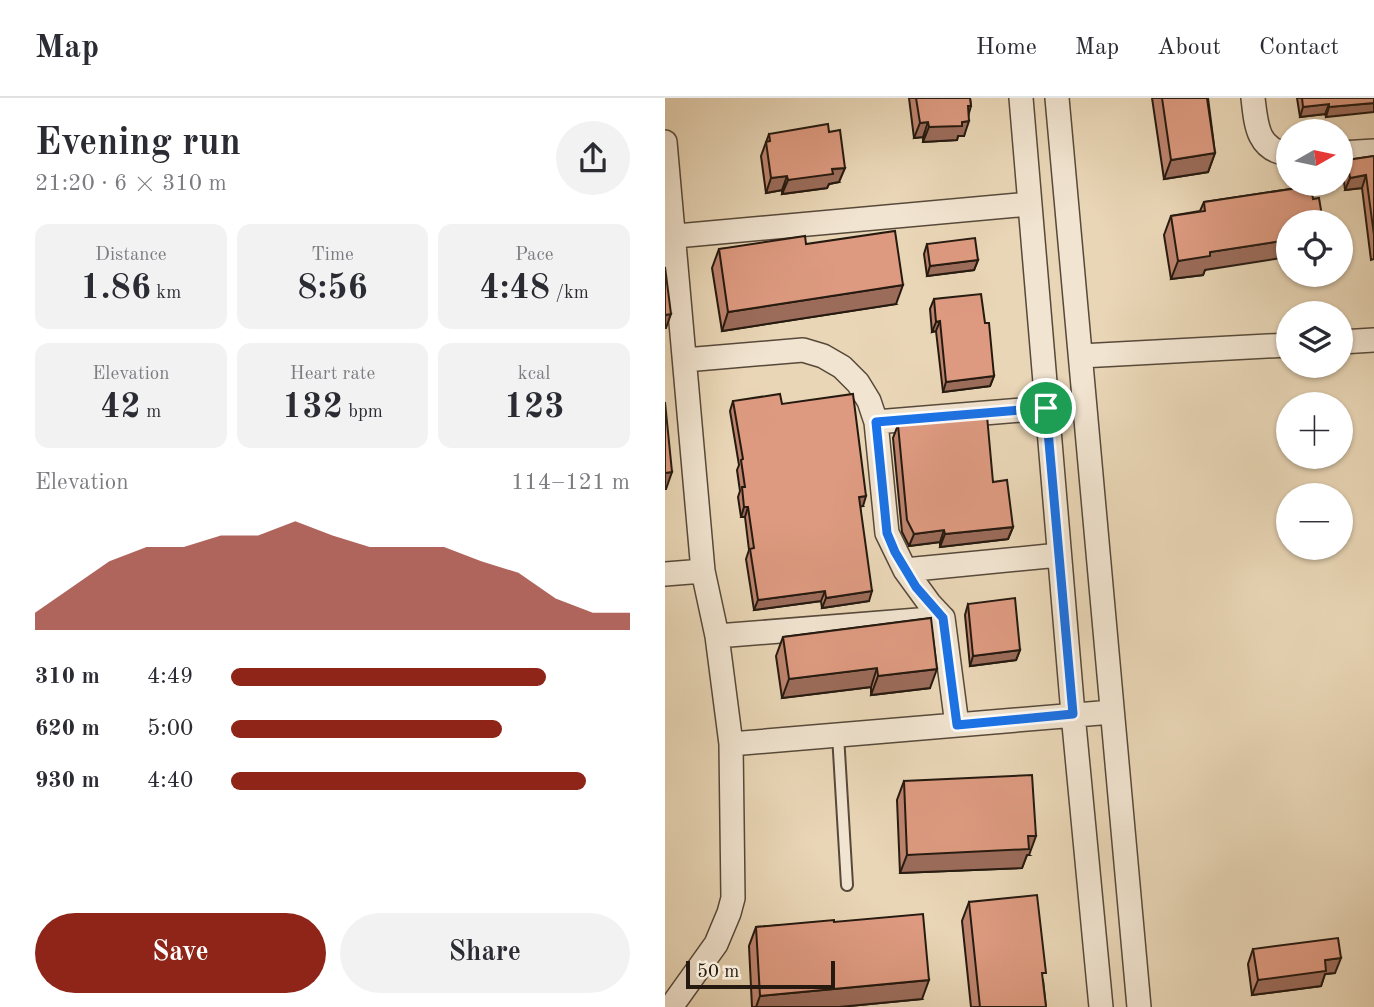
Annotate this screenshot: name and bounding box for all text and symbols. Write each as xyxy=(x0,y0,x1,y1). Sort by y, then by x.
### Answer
text: Map xyxy=(35,32,99,65)
text: Home xyxy=(976,36,1037,60)
text: Map xyxy=(1075,36,1119,60)
text: About xyxy=(1157,36,1221,60)
text: Contact xyxy=(1259,36,1339,60)
north arrow xyxy=(1276,119,1353,196)
map controls xyxy=(1276,119,1353,560)
button: share xyxy=(556,121,630,195)
text: Evening run xyxy=(35,125,241,163)
text: 21:20 · 6 × 310 m xyxy=(35,172,227,195)
button: locate xyxy=(1276,210,1353,287)
text: Distance xyxy=(95,246,167,265)
text: Time xyxy=(311,246,354,265)
text: Pace xyxy=(515,246,553,265)
text: 1.86 xyxy=(80,271,151,306)
text: 8:56 xyxy=(297,271,368,306)
text: 4:48 xyxy=(479,271,550,306)
text: km xyxy=(151,284,181,303)
text: /km xyxy=(550,284,589,303)
button: layers xyxy=(1276,301,1353,378)
text: Elevation xyxy=(92,365,169,384)
text: Heart rate xyxy=(290,365,375,384)
text: kcal xyxy=(518,365,551,384)
pin xyxy=(1016,378,1076,438)
icon: arrive xyxy=(1027,389,1065,427)
text: 42 xyxy=(100,390,141,425)
text: 132 xyxy=(282,390,343,425)
text: 123 xyxy=(504,390,565,425)
button: + xyxy=(1276,392,1353,469)
text: m xyxy=(141,403,161,422)
text: bpm xyxy=(343,403,383,422)
text: Elevation xyxy=(35,471,129,494)
text: 114–121 m xyxy=(511,471,630,494)
button: − xyxy=(1276,483,1353,560)
text: 310 m xyxy=(35,665,100,688)
text: 4:49 xyxy=(147,665,193,688)
text: 620 m xyxy=(35,717,100,740)
text: 5:00 xyxy=(147,717,193,740)
text: 930 m xyxy=(35,769,100,792)
text: 4:40 xyxy=(147,769,193,792)
button: Save xyxy=(35,913,326,993)
button: Share xyxy=(340,913,630,993)
scale bar xyxy=(686,958,835,990)
text: 50 m xyxy=(697,963,739,982)

